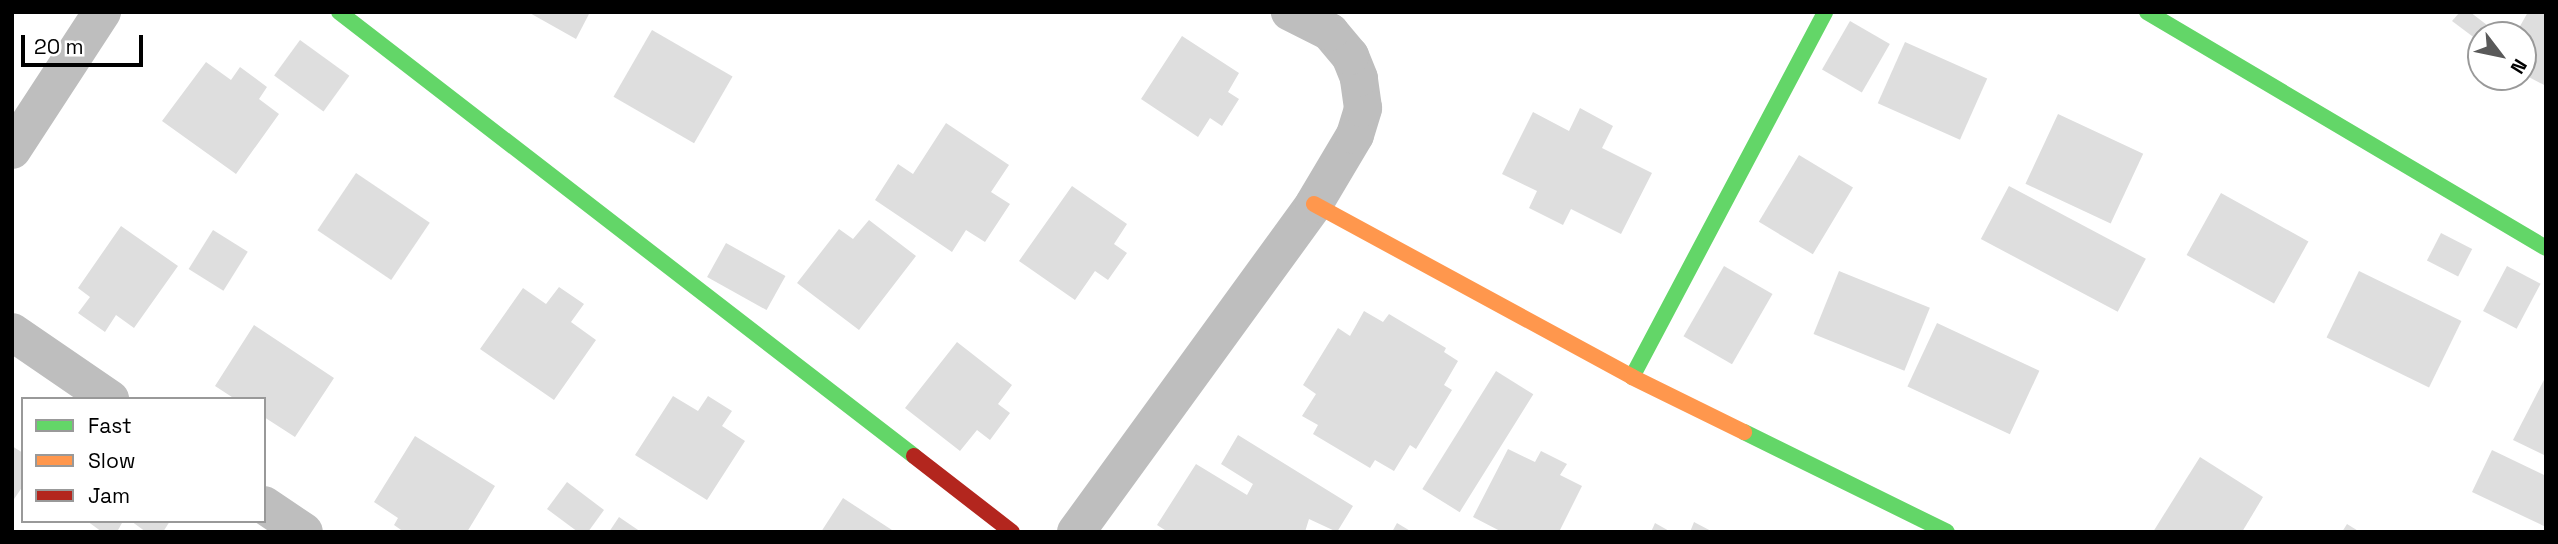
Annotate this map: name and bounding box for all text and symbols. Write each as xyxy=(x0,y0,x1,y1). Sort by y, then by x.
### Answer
scale bar xyxy=(24,21,147,65)
north arrow xyxy=(2467,21,2537,91)
text: 20 m xyxy=(34,33,84,60)
text: N xyxy=(2505,54,2533,78)
legend xyxy=(21,397,266,523)
text: Fast xyxy=(88,412,132,439)
text: Slow xyxy=(88,447,136,474)
text: Jam xyxy=(88,482,130,509)

